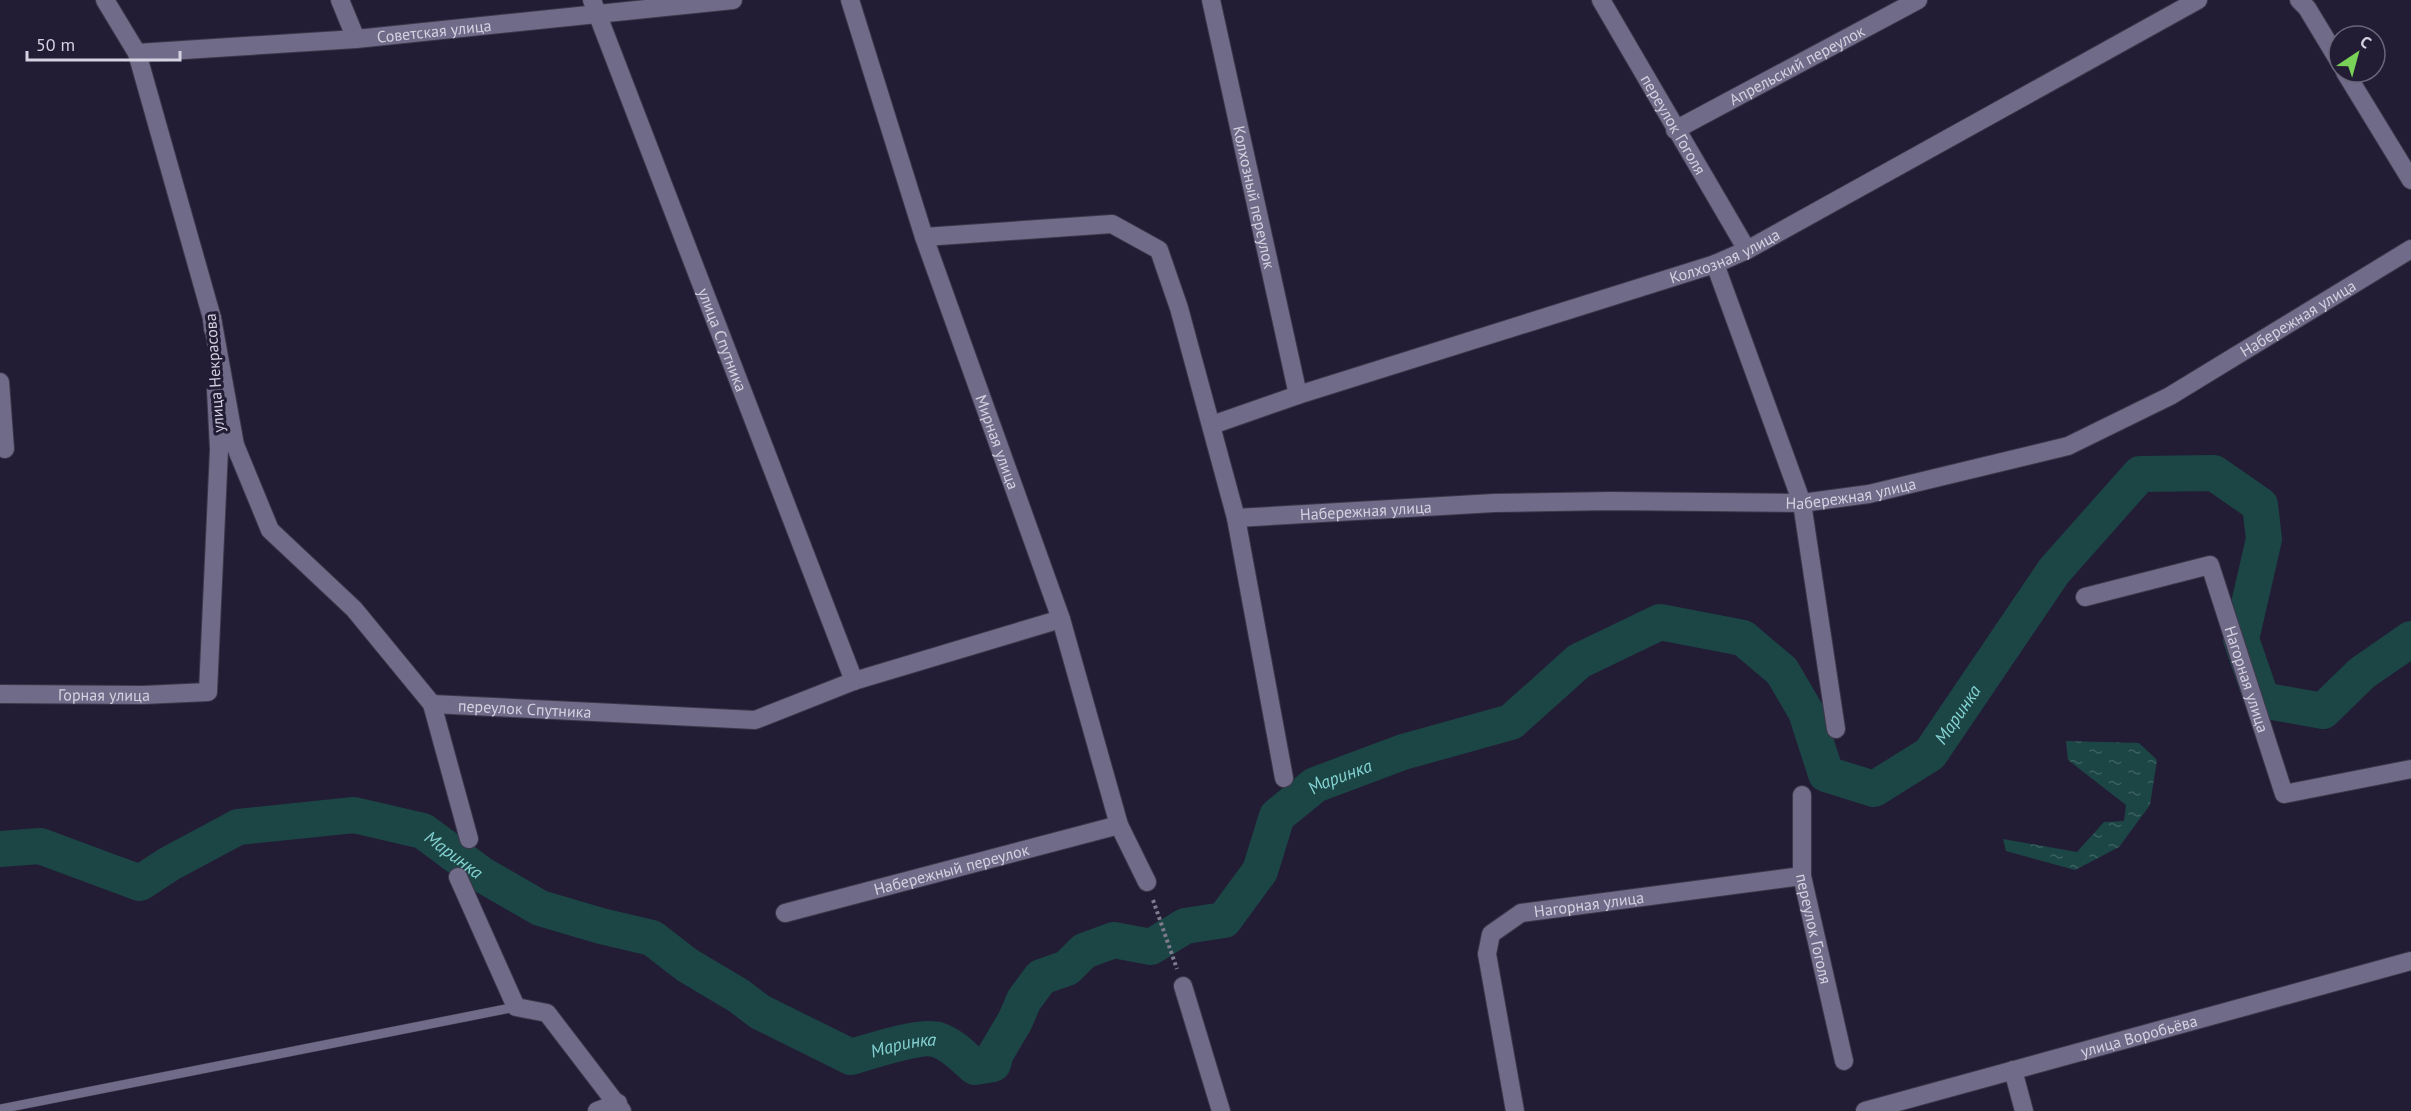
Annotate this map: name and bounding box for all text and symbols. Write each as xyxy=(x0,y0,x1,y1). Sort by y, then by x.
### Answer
street label: Советская улица xyxy=(376,15,492,47)
street label: Апрельский переулок xyxy=(1725,20,1868,109)
scale bar xyxy=(27,24,180,62)
north arrow xyxy=(2327,24,2387,84)
text: С xyxy=(2356,31,2375,53)
text: 50 m xyxy=(36,33,75,56)
street label: переулок Гоголя xyxy=(1637,71,1711,178)
street label: Колхозный переулок xyxy=(1229,124,1280,271)
street label: Колхозная улица xyxy=(1667,224,1783,288)
street label: Набережная улица xyxy=(2236,275,2359,361)
street label: улица Спутника xyxy=(694,285,752,394)
street label: улица Некрасова xyxy=(200,313,228,433)
street label: Мирная улица xyxy=(971,392,1024,492)
street label: Набережная улица xyxy=(1785,473,1918,513)
street label: Набережная улица xyxy=(1299,497,1432,524)
street label: Нагорная улица xyxy=(2220,623,2273,735)
water label: Маринка xyxy=(1929,680,1985,748)
street label: Горная улица xyxy=(58,684,150,705)
street label: переулок Спутника xyxy=(457,695,592,722)
water label: Маринка xyxy=(1302,753,1375,799)
water label: Маринка xyxy=(421,825,488,883)
street label: Набережный переулок xyxy=(872,839,1031,899)
street label: переулок Гоголя xyxy=(1792,871,1836,986)
street label: Нагорная улица xyxy=(1533,887,1645,921)
street label: улица Воробьёва xyxy=(2078,1010,2199,1061)
water label: Маринка xyxy=(867,1027,937,1062)

